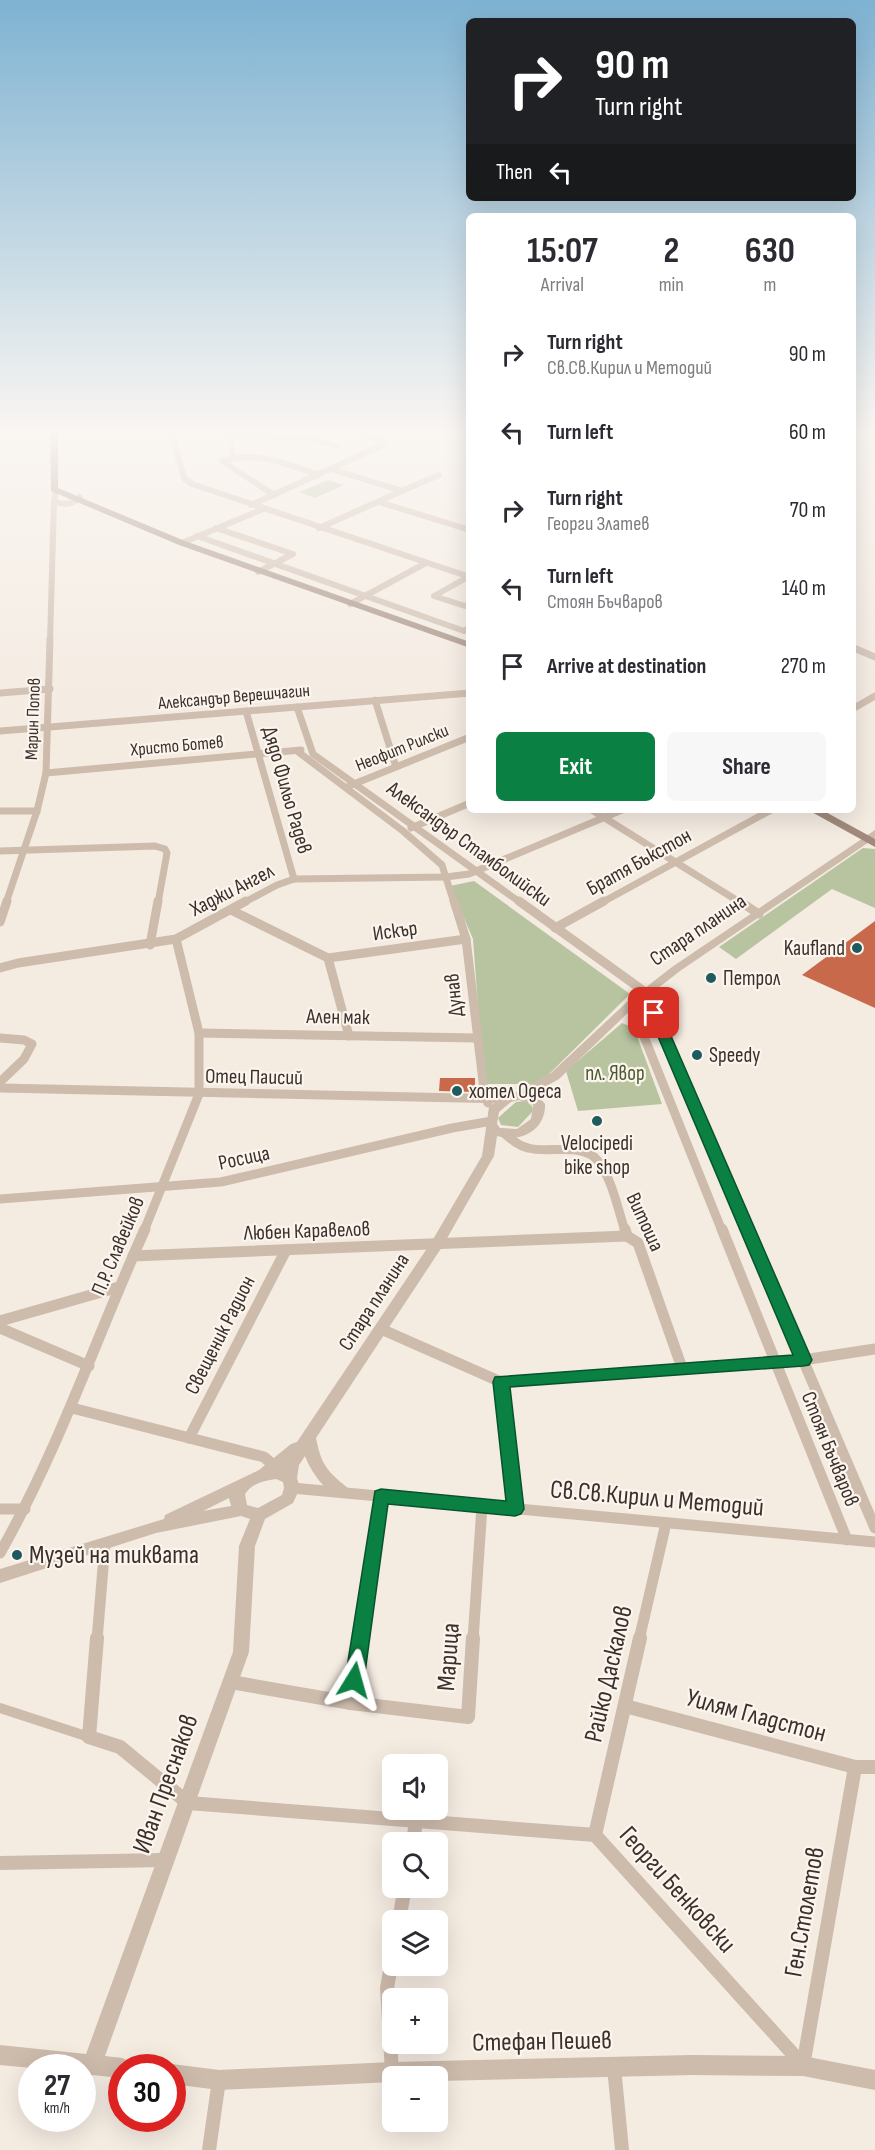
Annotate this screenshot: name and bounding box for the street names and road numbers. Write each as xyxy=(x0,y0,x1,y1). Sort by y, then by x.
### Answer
street label: Марин Попов xyxy=(21,678,45,760)
street label: Александър Верешчагин xyxy=(156,680,311,714)
street label: Неофит Рилски xyxy=(352,720,452,776)
street label: Дядо Фильо Радев xyxy=(257,724,317,856)
street label: Христо Ботев xyxy=(129,731,224,761)
street label: Александър Стамболийски xyxy=(381,775,556,912)
street label: Братя Бъкстон xyxy=(582,823,696,901)
street label: Хаджи Ангел xyxy=(185,858,279,922)
street label: Стара планина xyxy=(645,889,751,971)
street label: Искър xyxy=(371,915,419,947)
street label: Дунав xyxy=(439,972,469,1018)
street label: Ален мак xyxy=(305,1004,370,1030)
street label: Отец Паисий xyxy=(205,1064,303,1090)
street label: Росица xyxy=(216,1140,272,1176)
street label: Витоша xyxy=(621,1189,669,1255)
street label: П.Р. Славейков xyxy=(86,1193,150,1299)
street label: Любен Каравелов xyxy=(242,1216,371,1246)
street label: Стара планина xyxy=(333,1249,415,1355)
street label: Свещеник Радион xyxy=(179,1272,261,1398)
street label: Стоян Бъчваров xyxy=(796,1388,864,1510)
street label: Св.Св.Кирил и Методий xyxy=(549,1474,765,1524)
street label: Райко Даскалов xyxy=(578,1603,640,1745)
street label: Марица xyxy=(431,1622,467,1692)
street label: Уилям Гладстон xyxy=(683,1682,829,1750)
street label: Иван Преснаков xyxy=(127,1710,205,1858)
street label: Георги Бенковски xyxy=(612,1820,742,1960)
street label: Ген.Столетов xyxy=(778,1845,832,1979)
street label: Стефан Пешев xyxy=(472,2025,612,2059)

